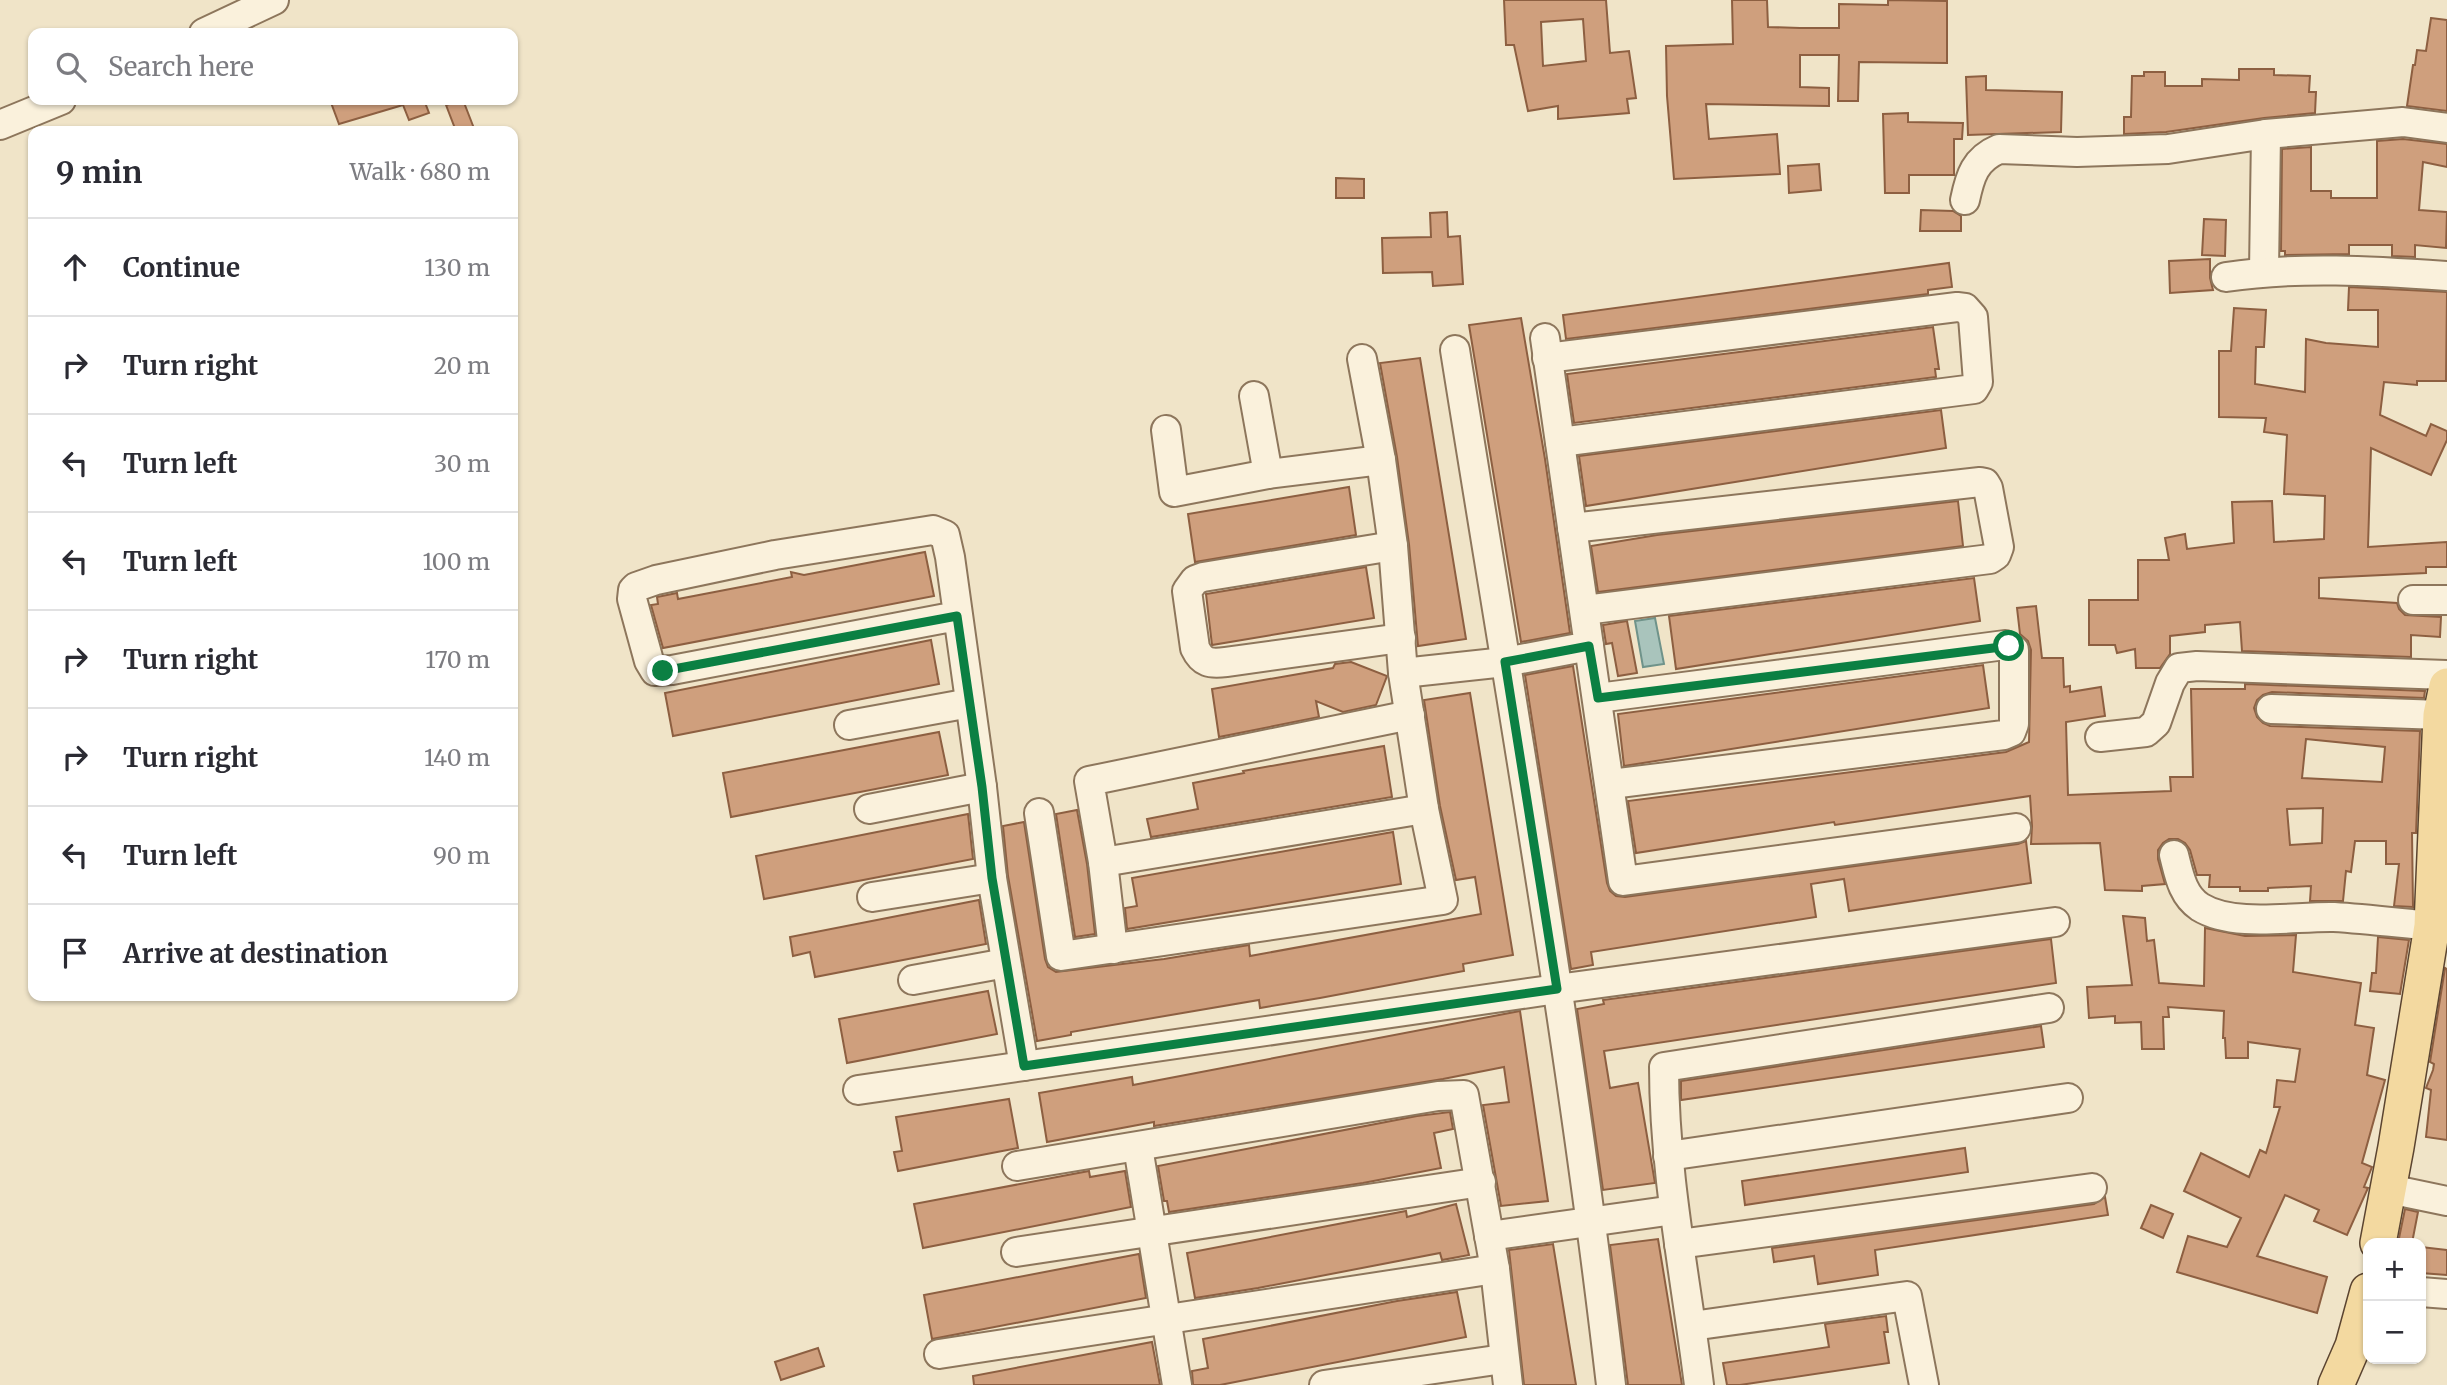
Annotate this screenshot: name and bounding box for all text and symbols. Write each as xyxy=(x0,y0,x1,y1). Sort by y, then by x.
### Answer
search box xyxy=(28,28,518,105)
icon: search xyxy=(52,48,90,86)
text: Search here xyxy=(108,50,254,83)
text: 9 min xyxy=(56,153,142,191)
text: Walk · 680 m xyxy=(350,157,490,186)
icon: ahead xyxy=(56,248,94,286)
text: Continue xyxy=(123,251,240,284)
text: 130 m xyxy=(424,253,490,282)
icon: right xyxy=(56,346,94,384)
text: Turn right xyxy=(123,349,258,382)
text: 20 m xyxy=(434,351,490,380)
icon: left xyxy=(56,444,94,482)
text: Turn left xyxy=(123,447,237,480)
text: 30 m xyxy=(434,449,490,478)
icon: left xyxy=(56,542,94,580)
text: Turn left xyxy=(123,545,237,578)
text: 100 m xyxy=(422,547,490,576)
route start xyxy=(1993,630,2024,661)
icon: right xyxy=(56,640,94,678)
text: Turn right xyxy=(123,643,258,676)
text: 170 m xyxy=(425,645,490,674)
route end xyxy=(647,655,678,686)
icon: right xyxy=(56,738,94,776)
text: Turn right xyxy=(123,741,258,774)
text: 140 m xyxy=(424,743,490,772)
icon: left xyxy=(56,836,94,874)
text: Turn left xyxy=(123,839,237,872)
text: 90 m xyxy=(433,841,490,870)
icon: arrive xyxy=(56,934,94,972)
text: Arrive at destination xyxy=(123,937,388,970)
map controls xyxy=(2363,1238,2426,1364)
button: + xyxy=(2363,1238,2426,1301)
button: − xyxy=(2363,1301,2426,1364)

